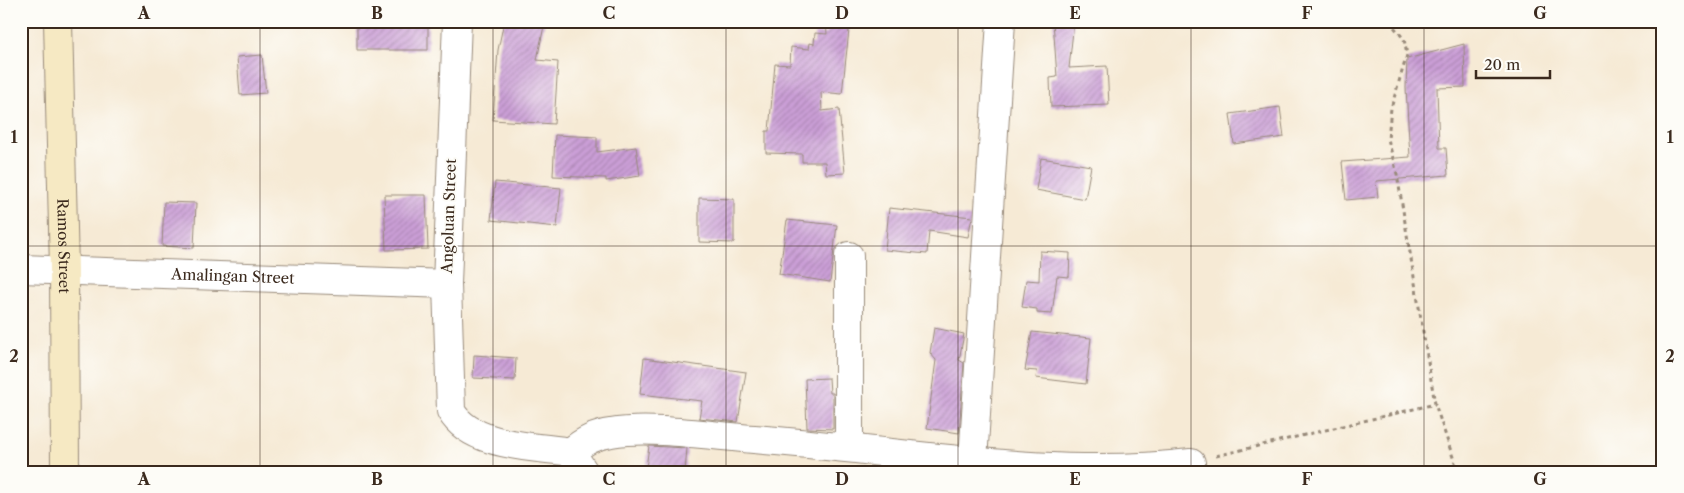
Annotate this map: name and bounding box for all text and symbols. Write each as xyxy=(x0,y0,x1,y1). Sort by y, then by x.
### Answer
text: A xyxy=(137,3,151,23)
text: B xyxy=(371,3,383,23)
text: C xyxy=(603,3,615,23)
text: D xyxy=(835,3,849,23)
text: E xyxy=(1069,3,1081,23)
text: F xyxy=(1302,3,1313,23)
text: G xyxy=(1533,3,1547,23)
scale bar xyxy=(1476,48,1550,80)
text: 20 m xyxy=(1484,55,1520,74)
text: 1 xyxy=(10,127,18,147)
text: 1 xyxy=(1666,127,1674,147)
street label: Angoluan Street xyxy=(437,157,460,275)
street label: Ramos Street xyxy=(53,198,74,294)
street label: Amalingan Street xyxy=(170,264,295,288)
text: 2 xyxy=(9,346,19,366)
text: 2 xyxy=(1665,346,1675,366)
text: A xyxy=(137,469,151,489)
text: B xyxy=(371,469,383,489)
text: C xyxy=(603,469,615,489)
text: D xyxy=(835,469,849,489)
text: E xyxy=(1069,469,1081,489)
text: F xyxy=(1302,469,1313,489)
text: G xyxy=(1533,469,1547,489)

